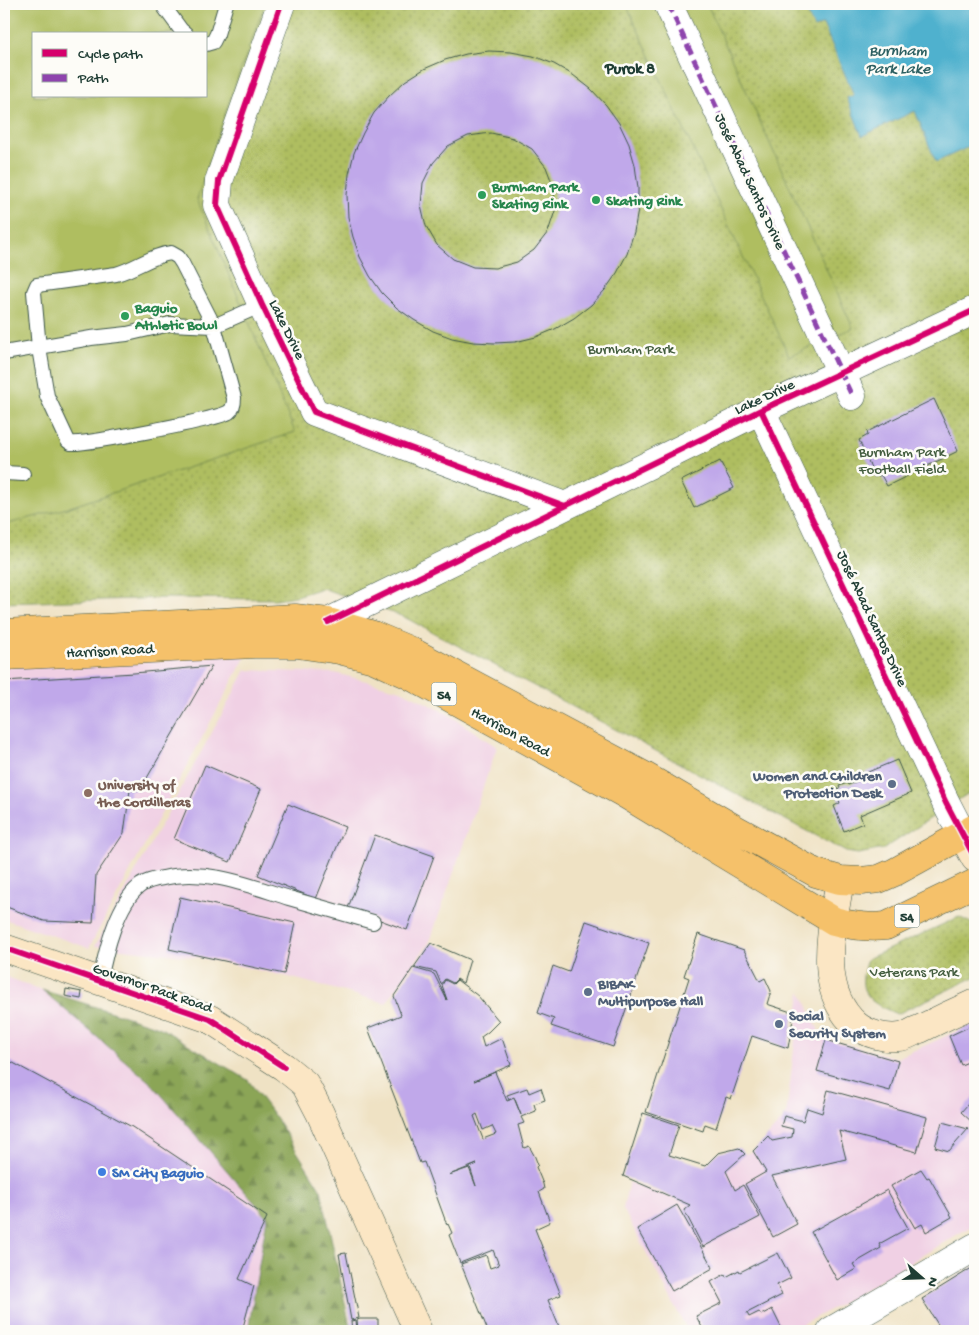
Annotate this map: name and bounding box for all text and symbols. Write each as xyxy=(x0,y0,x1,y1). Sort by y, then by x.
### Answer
legend xyxy=(32,32,208,98)
water label: Burnham Park Lake xyxy=(866,43,931,80)
text: Cycle path xyxy=(78,46,143,64)
district label: Purok 8 xyxy=(604,61,655,80)
text: Path xyxy=(77,70,109,88)
street label: José Abad Santos Drive xyxy=(710,111,789,253)
place label: Burnham Park Skating Rink xyxy=(491,179,581,214)
marker: Burnham Park Skating Rink xyxy=(476,189,488,201)
place label: Skating Rink xyxy=(606,193,684,211)
marker: Skating Rink xyxy=(590,194,602,206)
street label: Lake Drive xyxy=(264,297,309,363)
place label: Baguio Athletic Bowl xyxy=(134,300,218,335)
marker: Baguio Athletic Bowl xyxy=(119,310,131,322)
park label: Burnham Park xyxy=(587,341,675,359)
street label: Lake Drive xyxy=(732,376,798,420)
park label: Burnham Park Football Field xyxy=(858,444,946,479)
street label: José Abad Santos Drive xyxy=(832,548,911,690)
street label: Harrison Road xyxy=(66,641,155,663)
road number: 54 xyxy=(432,682,456,706)
street label: Harrison Road xyxy=(467,704,554,762)
place label: Women and Children Protection Desk xyxy=(752,768,884,803)
place label: University of the Cordilleras xyxy=(96,777,192,812)
marker: Women and Children Protection Desk xyxy=(886,778,898,790)
marker: University of the Cordilleras xyxy=(82,787,94,799)
road number: 54 xyxy=(894,904,920,928)
street label: Governor Pack Road xyxy=(90,960,216,1018)
park label: Veterans Park xyxy=(869,964,960,982)
place label: BIBAK Multipurpose Hall xyxy=(597,976,704,1011)
marker: BIBAK Multipurpose Hall xyxy=(582,986,594,998)
place label: Social Security System xyxy=(789,1008,886,1043)
marker: Social Security System xyxy=(773,1018,785,1030)
place label: SM City Baguio xyxy=(112,1165,204,1183)
marker: SM City Baguio xyxy=(96,1166,108,1178)
north arrow xyxy=(896,1252,946,1302)
text: N xyxy=(922,1274,941,1289)

